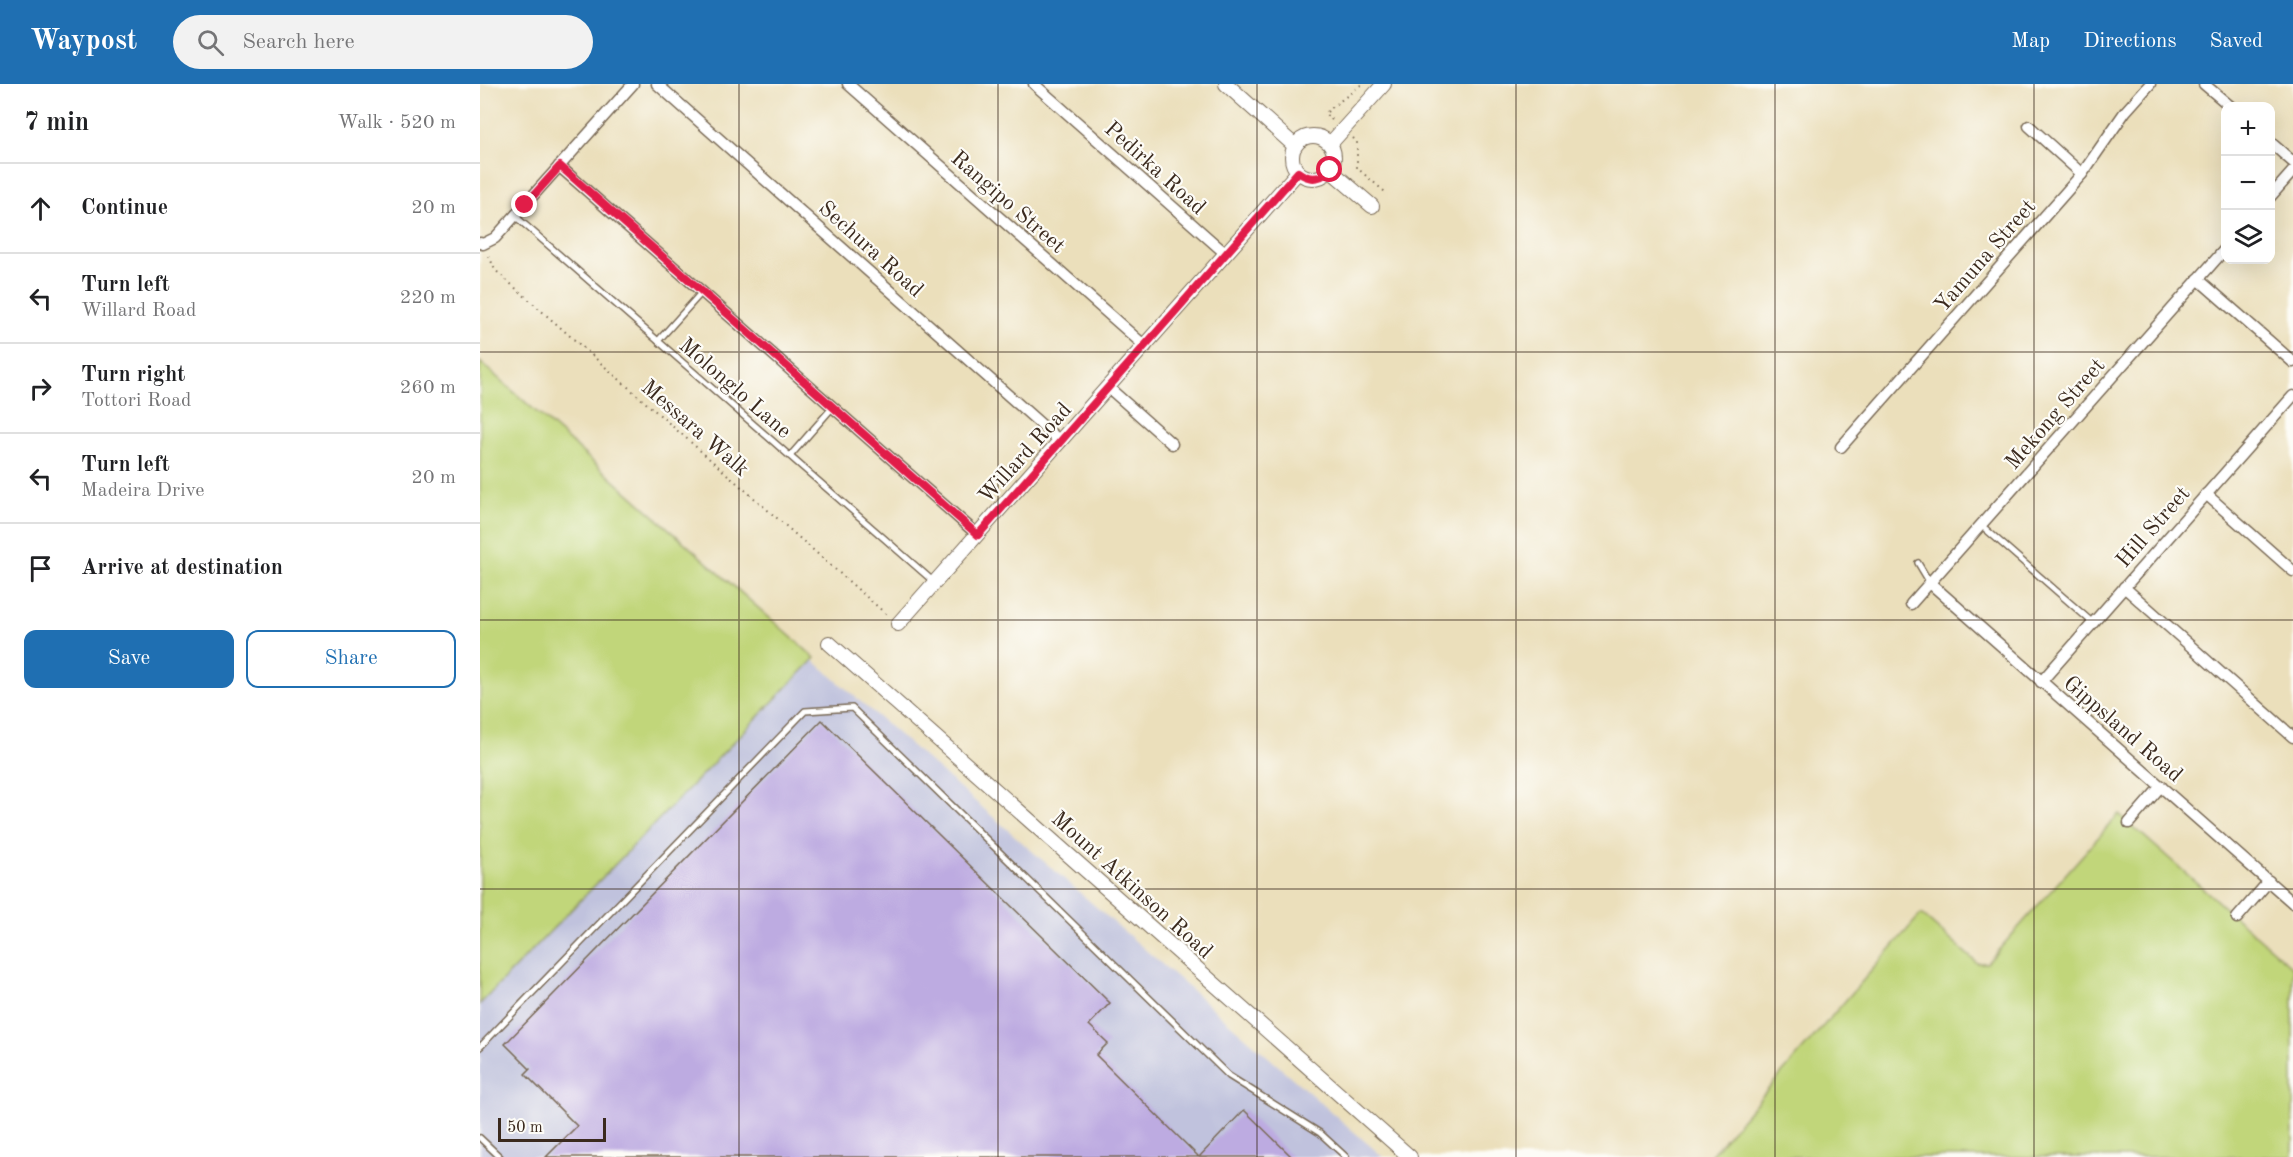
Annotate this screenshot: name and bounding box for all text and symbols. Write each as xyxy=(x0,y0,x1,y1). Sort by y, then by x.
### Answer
search box xyxy=(173,15,593,69)
icon: search xyxy=(194,26,227,59)
text: Waypost xyxy=(30,28,137,56)
text: Search here xyxy=(242,31,355,53)
text: Map xyxy=(2011,31,2050,52)
text: Directions xyxy=(2083,31,2177,52)
text: Saved xyxy=(2210,31,2263,52)
map controls xyxy=(2221,102,2275,264)
button: + xyxy=(2221,102,2275,156)
text: 7 min xyxy=(24,110,89,136)
text: Walk · 520 m xyxy=(337,113,456,133)
street label: Pedirka Road xyxy=(1100,118,1210,219)
street label: Rangipo Street xyxy=(946,147,1069,258)
route start xyxy=(1316,156,1342,182)
button: − xyxy=(2221,156,2275,210)
route end xyxy=(511,191,537,217)
icon: ahead xyxy=(24,192,57,225)
street label: Yamuna Street xyxy=(1931,196,2040,317)
text: Continue xyxy=(81,197,168,219)
street label: Sechura Road xyxy=(814,197,927,302)
text: 20 m xyxy=(411,198,456,218)
button: layers xyxy=(2221,210,2275,264)
text: Turn left xyxy=(81,274,170,296)
icon: left xyxy=(24,282,57,315)
text: 220 m xyxy=(400,288,456,308)
text: Willard Road xyxy=(81,301,196,321)
street label: Molonglo Lane xyxy=(674,334,795,443)
street label: Mekong Street xyxy=(2002,355,2109,474)
text: Turn right xyxy=(81,364,185,386)
icon: right xyxy=(24,372,57,405)
street label: Messara Walk xyxy=(637,376,753,481)
text: 260 m xyxy=(400,378,456,398)
text: Tottori Road xyxy=(81,391,192,411)
street label: Willard Road xyxy=(975,399,1076,508)
text: Turn left xyxy=(81,454,170,476)
icon: left xyxy=(24,462,57,495)
text: 20 m xyxy=(411,468,456,488)
text: Madeira Drive xyxy=(81,481,204,501)
street label: Hill Street xyxy=(2113,483,2194,572)
icon: arrive xyxy=(24,552,57,585)
text: Arrive at destination xyxy=(81,557,283,579)
button: Save xyxy=(24,630,234,688)
button: Share xyxy=(246,630,456,688)
street label: Gippsland Road xyxy=(2059,672,2186,787)
street label: Mount Atkinson Road xyxy=(1047,808,1216,963)
scale bar xyxy=(498,1115,606,1142)
text: 50 m xyxy=(507,1120,543,1136)

